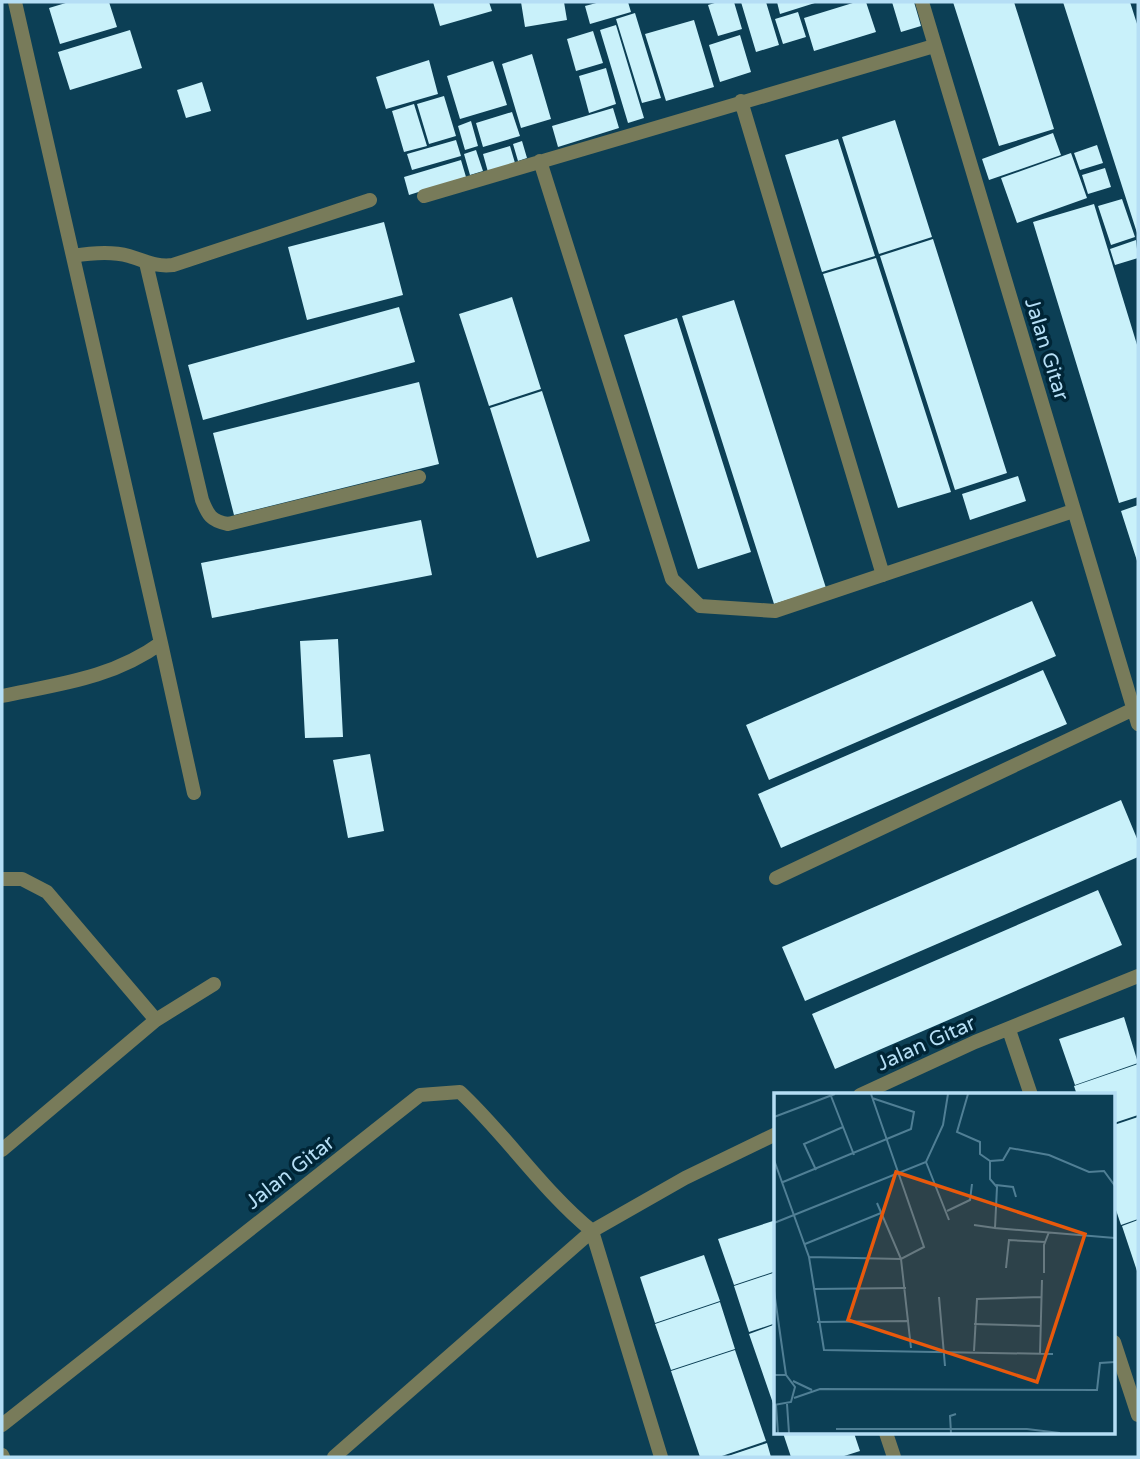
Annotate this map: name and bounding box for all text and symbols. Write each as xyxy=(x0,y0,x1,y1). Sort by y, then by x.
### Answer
street label: Jalan Gitar xyxy=(1019,295,1074,403)
street label: Jalan Gitar xyxy=(873,1011,980,1076)
inset map xyxy=(774,1093,1116,1434)
street label: Jalan Gitar xyxy=(241,1130,340,1215)

